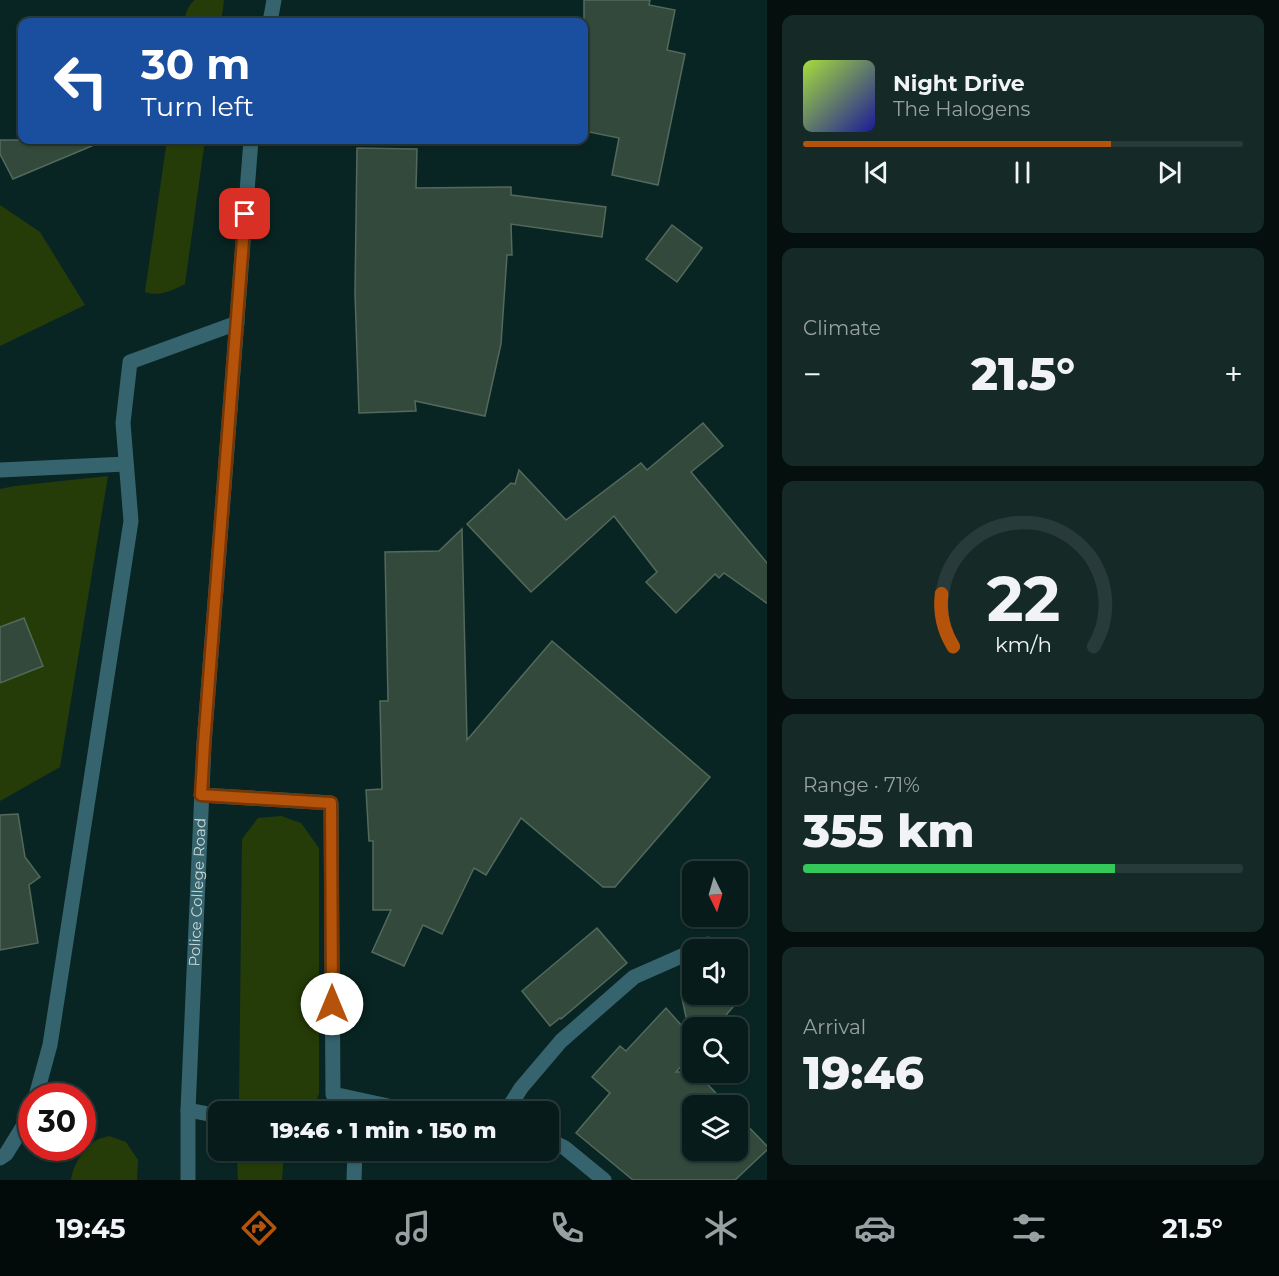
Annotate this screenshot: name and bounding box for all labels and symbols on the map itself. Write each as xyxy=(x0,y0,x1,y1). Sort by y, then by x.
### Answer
pin xyxy=(219,188,270,239)
street label: Police College Road xyxy=(184,817,210,967)
north arrow xyxy=(682,861,748,927)
position arrow xyxy=(300,972,364,1036)
speed limit sign: 30 xyxy=(18,1083,96,1161)

